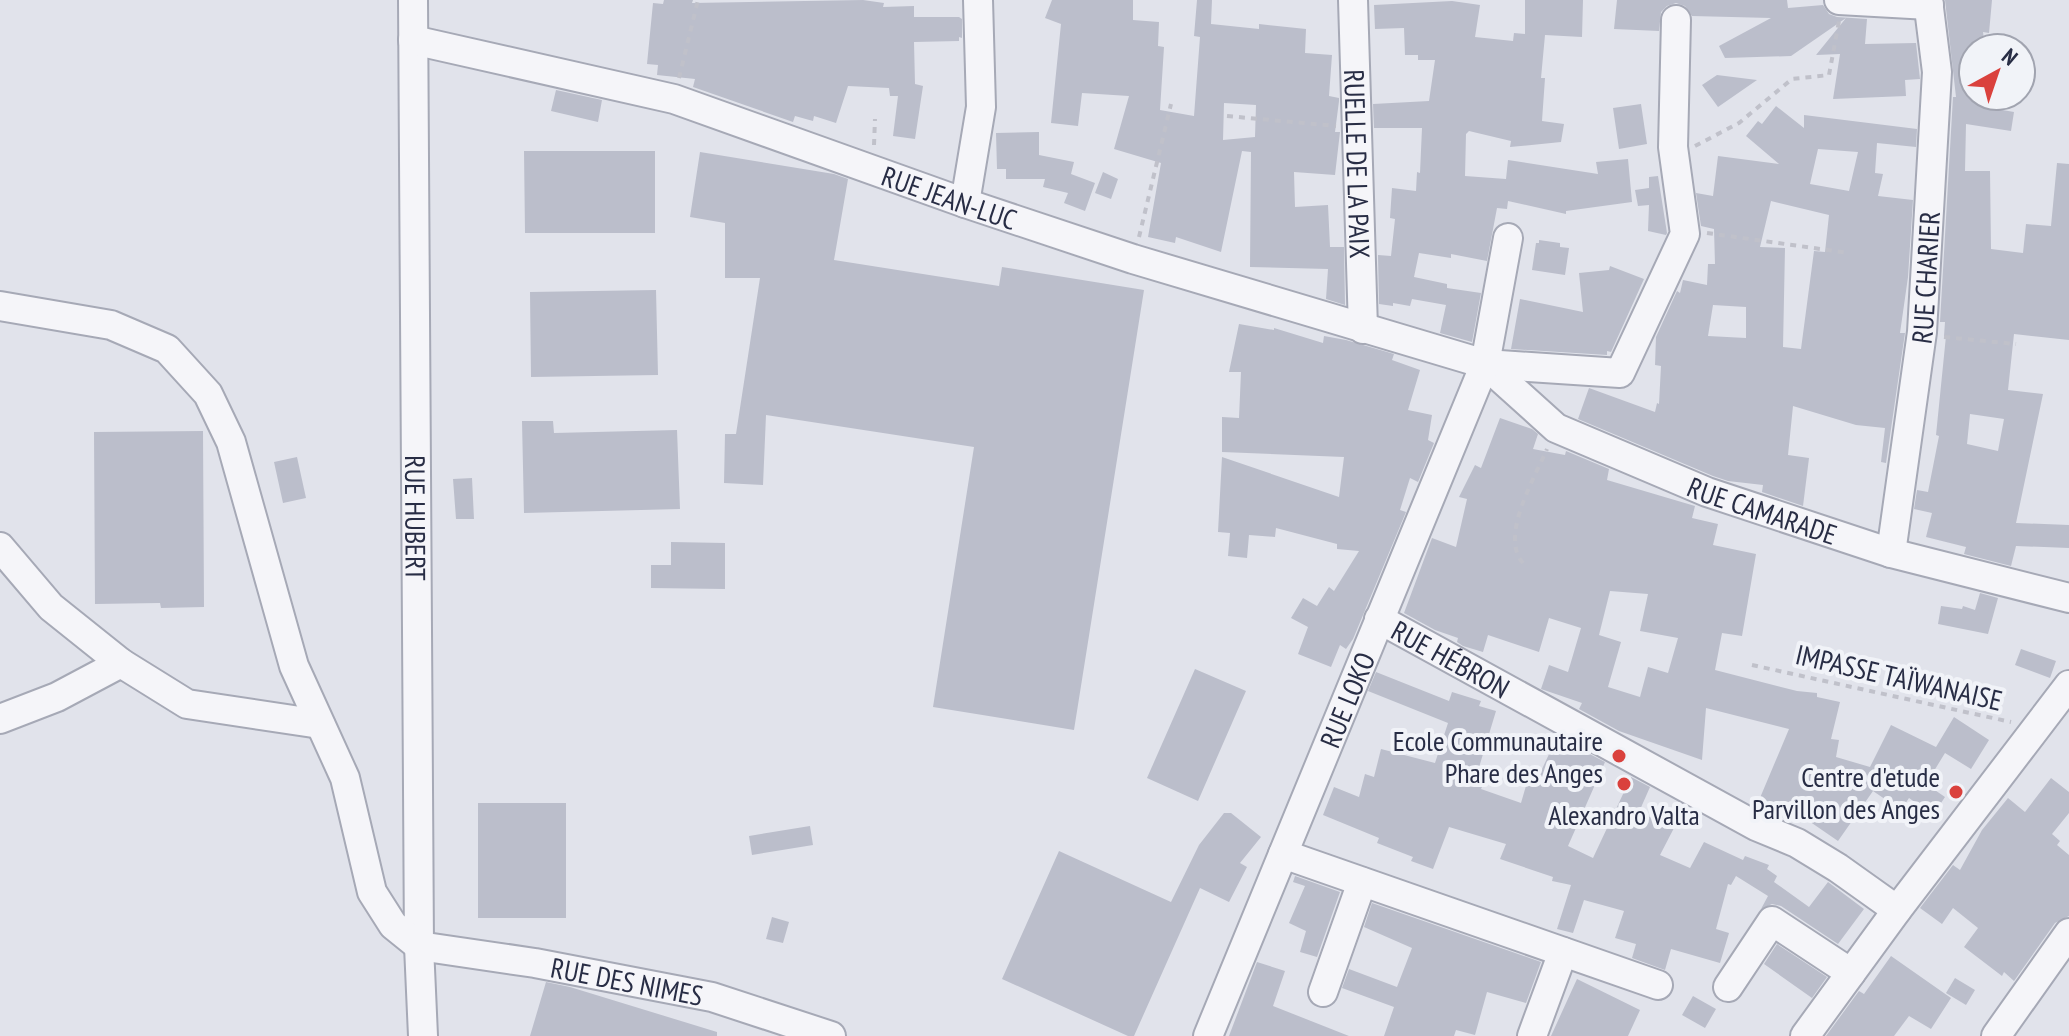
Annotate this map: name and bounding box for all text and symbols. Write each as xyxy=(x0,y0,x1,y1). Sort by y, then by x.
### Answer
north arrow xyxy=(1957,32,2037,112)
text: N xyxy=(1996,42,2023,71)
street label: RUELLE DE LA PAIX xyxy=(1337,69,1379,259)
street label: RUE JEAN-LUC xyxy=(877,156,1022,238)
street label: RUE CHARIER xyxy=(1902,210,1947,346)
street label: RUE HUBERT xyxy=(397,455,435,581)
street label: RUE CAMARADE xyxy=(1682,467,1842,552)
street label: RUE HÉBRON xyxy=(1385,611,1516,706)
street label: IMPASSE TAÏWANAISE xyxy=(1792,635,2006,719)
street label: RUE LOKO xyxy=(1311,646,1383,753)
place label: Ecole Communautaire Phare des Anges xyxy=(1393,722,1603,791)
marker: Ecole Communautaire Phare des Anges xyxy=(1610,747,1628,765)
place label: Centre d'etude Parvillon des Anges xyxy=(1752,758,1940,827)
marker: Alexandro Valta xyxy=(1615,775,1633,793)
marker: Centre d'etude Parvillon des Anges xyxy=(1947,783,1965,801)
place label: Alexandro Valta xyxy=(1548,796,1700,833)
street label: RUE DES NIMES xyxy=(548,948,706,1013)

